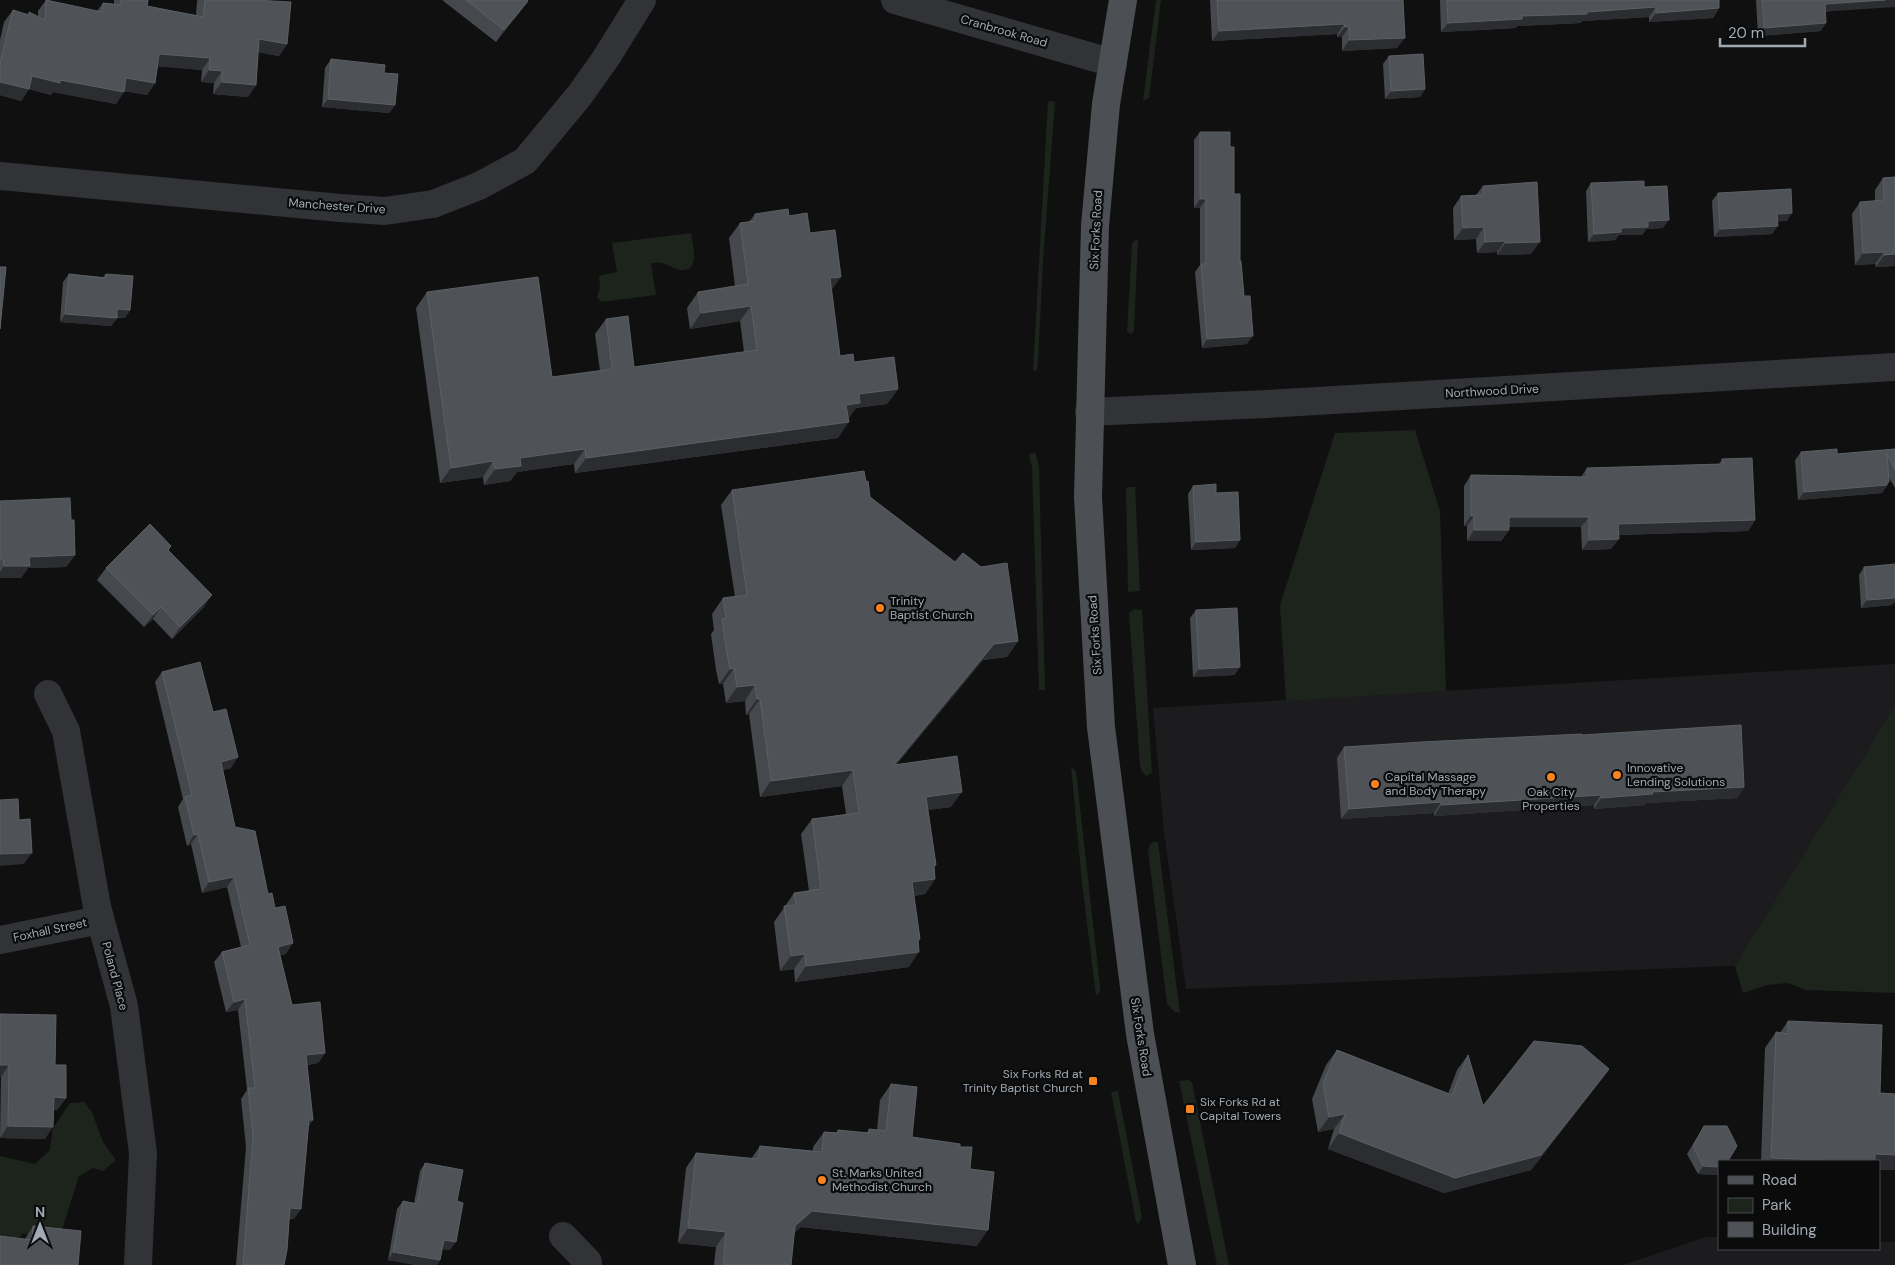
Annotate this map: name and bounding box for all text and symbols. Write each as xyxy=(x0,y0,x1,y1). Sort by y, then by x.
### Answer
street label: Cranbrook Road xyxy=(959,11,1049,51)
scale bar xyxy=(1720,15,1805,47)
text: 20 m xyxy=(1728,23,1764,43)
street label: Six Forks Road xyxy=(1086,190,1106,270)
street label: Manchester Drive xyxy=(288,195,386,217)
street label: Northwood Drive xyxy=(1445,381,1539,401)
place label: Trinity Baptist Church xyxy=(890,593,973,623)
street label: Six Forks Road xyxy=(1084,595,1106,675)
marker: Trinity Baptist Church xyxy=(874,602,886,614)
place label: Innovative Lending Solutions xyxy=(1627,760,1725,790)
place label: Capital Massage and Body Therapy xyxy=(1385,769,1486,799)
marker: Innovative Lending Solutions xyxy=(1611,769,1623,781)
marker: Oak City Properties xyxy=(1545,771,1557,783)
marker: Capital Massage and Body Therapy xyxy=(1369,778,1381,790)
place label: Oak City Properties xyxy=(1522,784,1580,814)
street label: Foxhall Street xyxy=(12,914,89,946)
street label: Poland Place xyxy=(98,940,132,1012)
street label: Six Forks Road xyxy=(1127,996,1155,1078)
place label: Six Forks Rd at Trinity Baptist Church xyxy=(963,1066,1083,1096)
marker: Six Forks Rd at Trinity Baptist Church xyxy=(1087,1075,1099,1087)
place label: Six Forks Rd at Capital Towers xyxy=(1200,1094,1281,1124)
marker: Six Forks Rd at Capital Towers xyxy=(1184,1103,1196,1115)
legend xyxy=(1718,1160,1880,1250)
place label: St. Marks United Methodist Church xyxy=(832,1165,932,1195)
text: Road xyxy=(1762,1170,1797,1190)
marker: St. Marks United Methodist Church xyxy=(816,1174,828,1186)
text: Park xyxy=(1762,1195,1792,1215)
north arrow xyxy=(15,1200,65,1250)
text: N xyxy=(35,1203,45,1221)
text: Building xyxy=(1762,1220,1817,1240)

